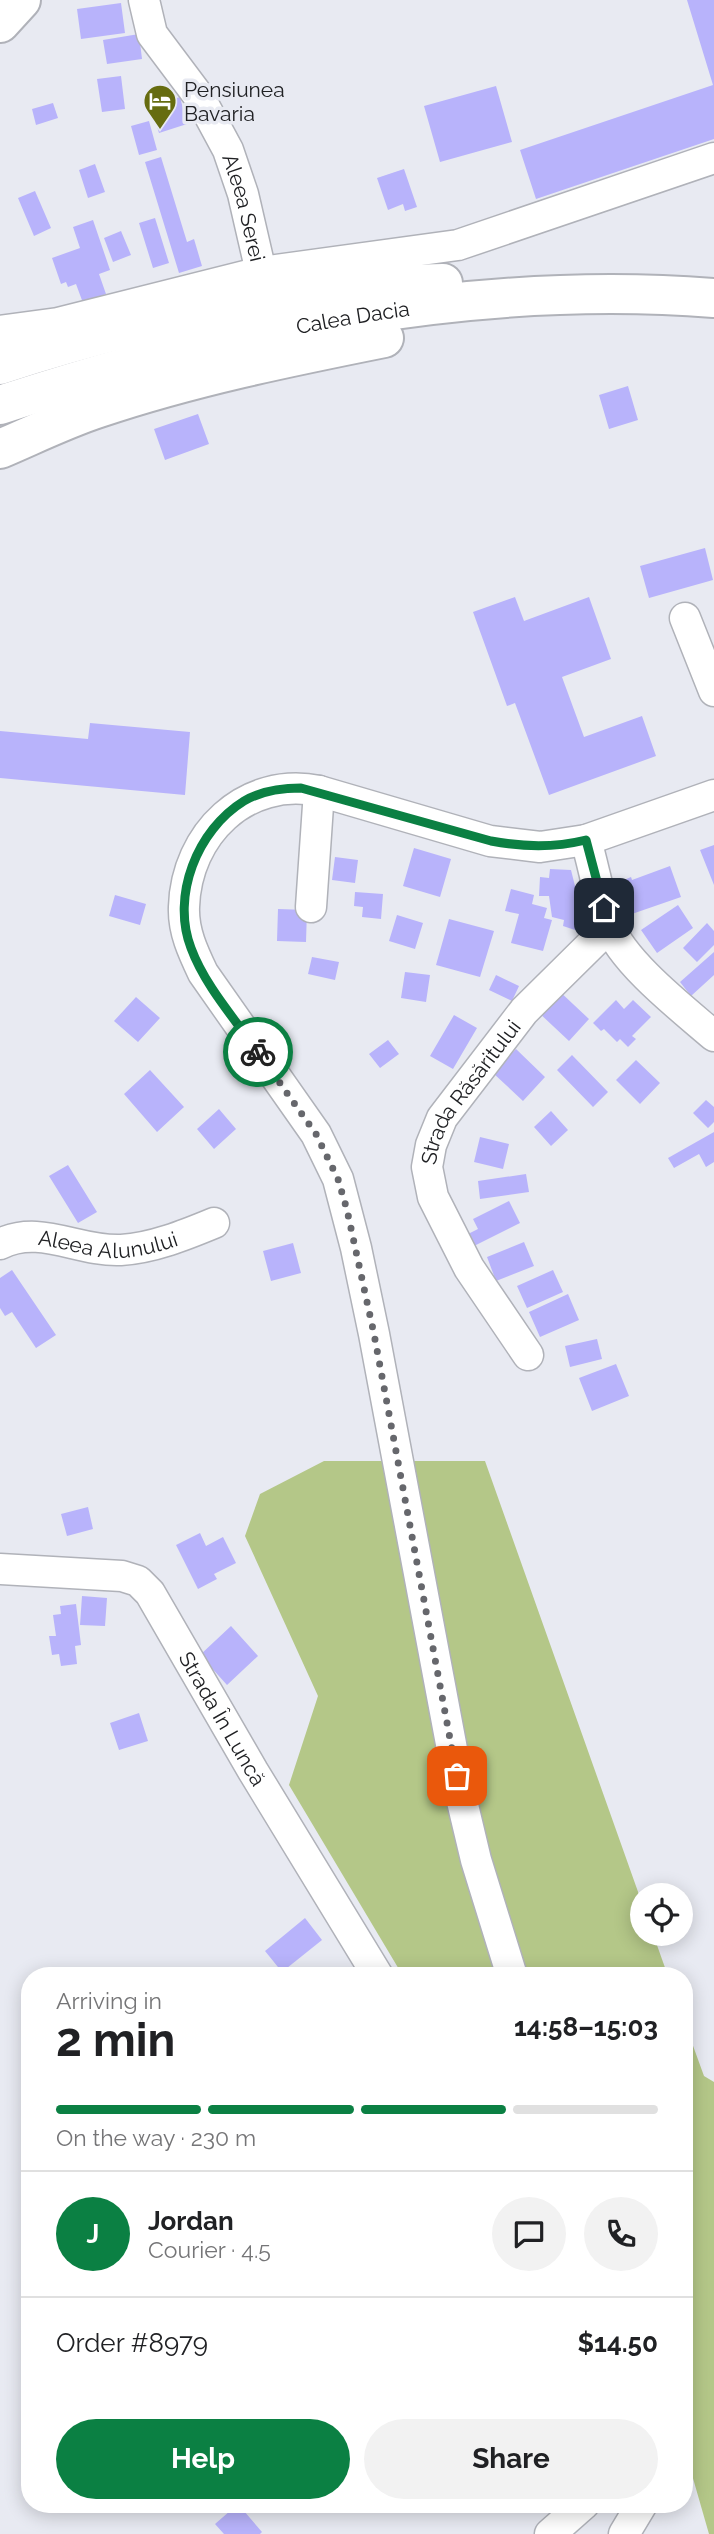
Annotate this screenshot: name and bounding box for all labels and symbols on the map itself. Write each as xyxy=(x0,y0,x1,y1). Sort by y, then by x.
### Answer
place label: Pensiunea Bavaria xyxy=(184,77,285,126)
hotel icon: Pensiunea Bavaria xyxy=(141,82,179,131)
street label: Aleea Serei xyxy=(218,151,271,264)
street label: Calea Dacia xyxy=(294,295,411,339)
pin xyxy=(574,878,634,938)
street label: Strada Răsăritului xyxy=(415,1015,525,1166)
courier xyxy=(223,1017,293,1087)
street label: Aleea Alunului xyxy=(37,1224,181,1263)
street label: Strada În Luncă xyxy=(174,1647,271,1790)
pin xyxy=(427,1746,487,1806)

